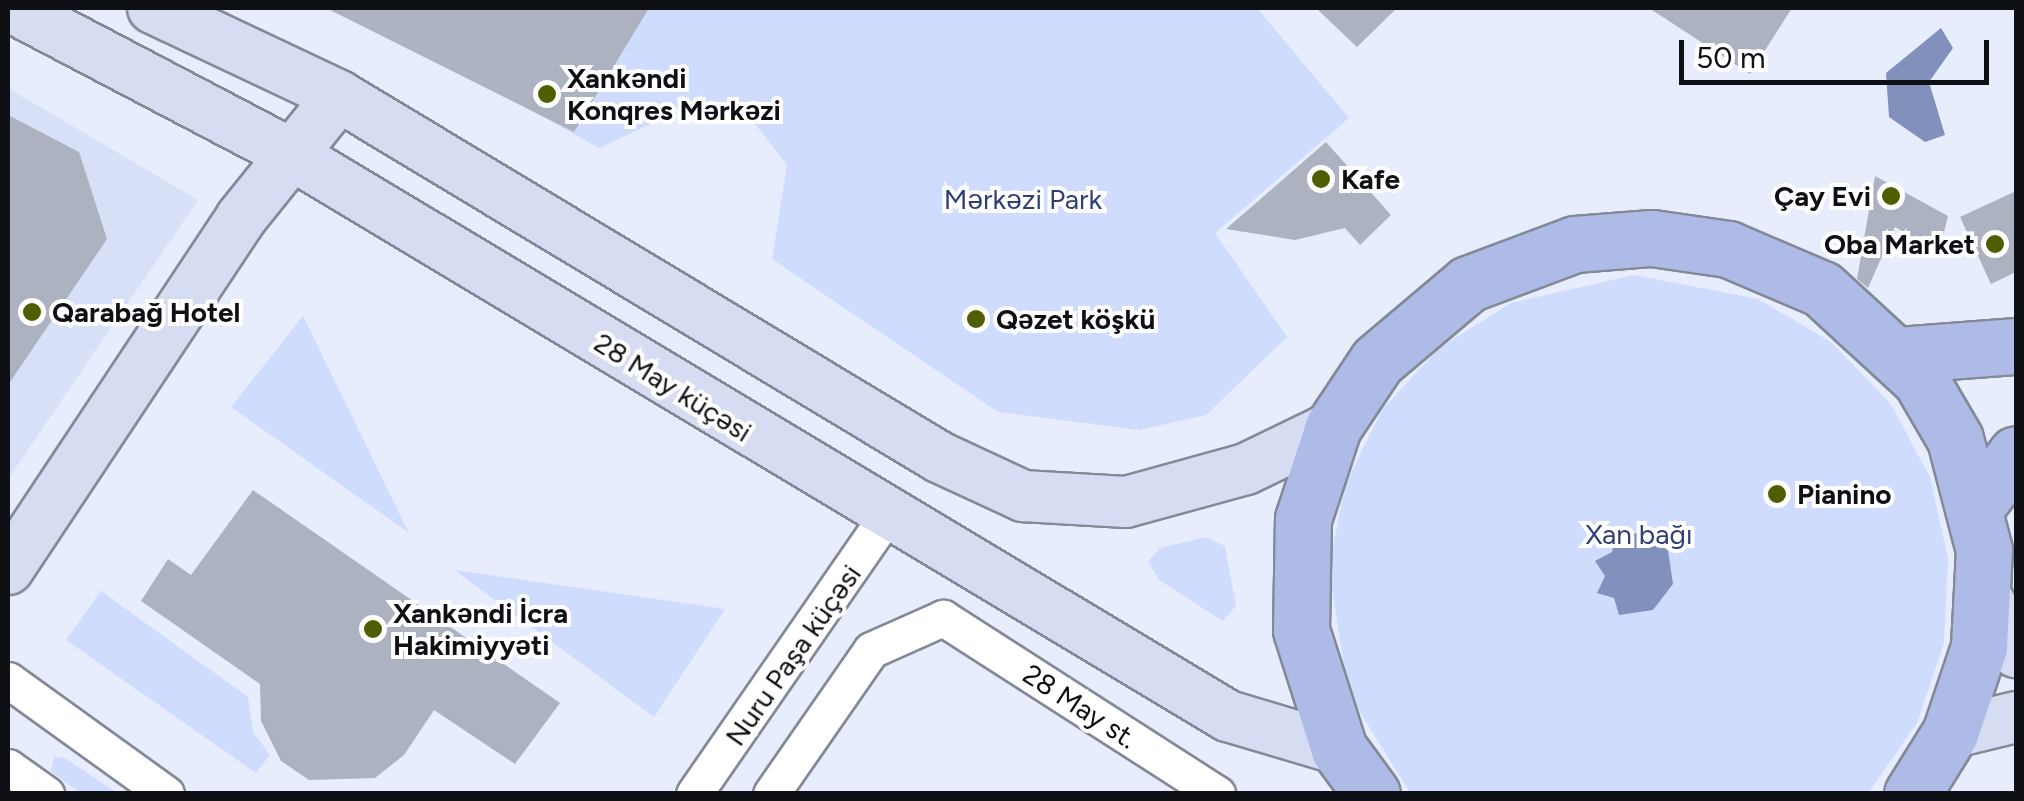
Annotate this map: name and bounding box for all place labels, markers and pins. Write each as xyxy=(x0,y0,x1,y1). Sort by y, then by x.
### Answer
place label: Xankəndi Konqres Mərkəzi xyxy=(567,61,781,127)
marker: Xankəndi Konqres Mərkəzi xyxy=(536,83,558,105)
place label: Kafe xyxy=(1341,162,1400,196)
marker: Kafe xyxy=(1310,168,1332,190)
place label: Çay Evi xyxy=(1774,179,1871,213)
marker: Çay Evi xyxy=(1880,185,1902,207)
place label: Oba Market xyxy=(1824,227,1975,261)
marker: Oba Market xyxy=(1984,233,2006,255)
place label: Qarabağ Hotel xyxy=(52,295,240,329)
marker: Qarabağ Hotel xyxy=(21,301,43,323)
place label: Qəzet köşkü xyxy=(996,302,1155,336)
marker: Qəzet köşkü xyxy=(965,308,987,330)
place label: Pianino xyxy=(1797,477,1892,511)
marker: Pianino xyxy=(1766,483,1788,505)
place label: Xankəndi İcra Hakimiyyəti xyxy=(393,596,568,662)
marker: Xankəndi İcra Hakimiyyəti xyxy=(362,618,384,640)

